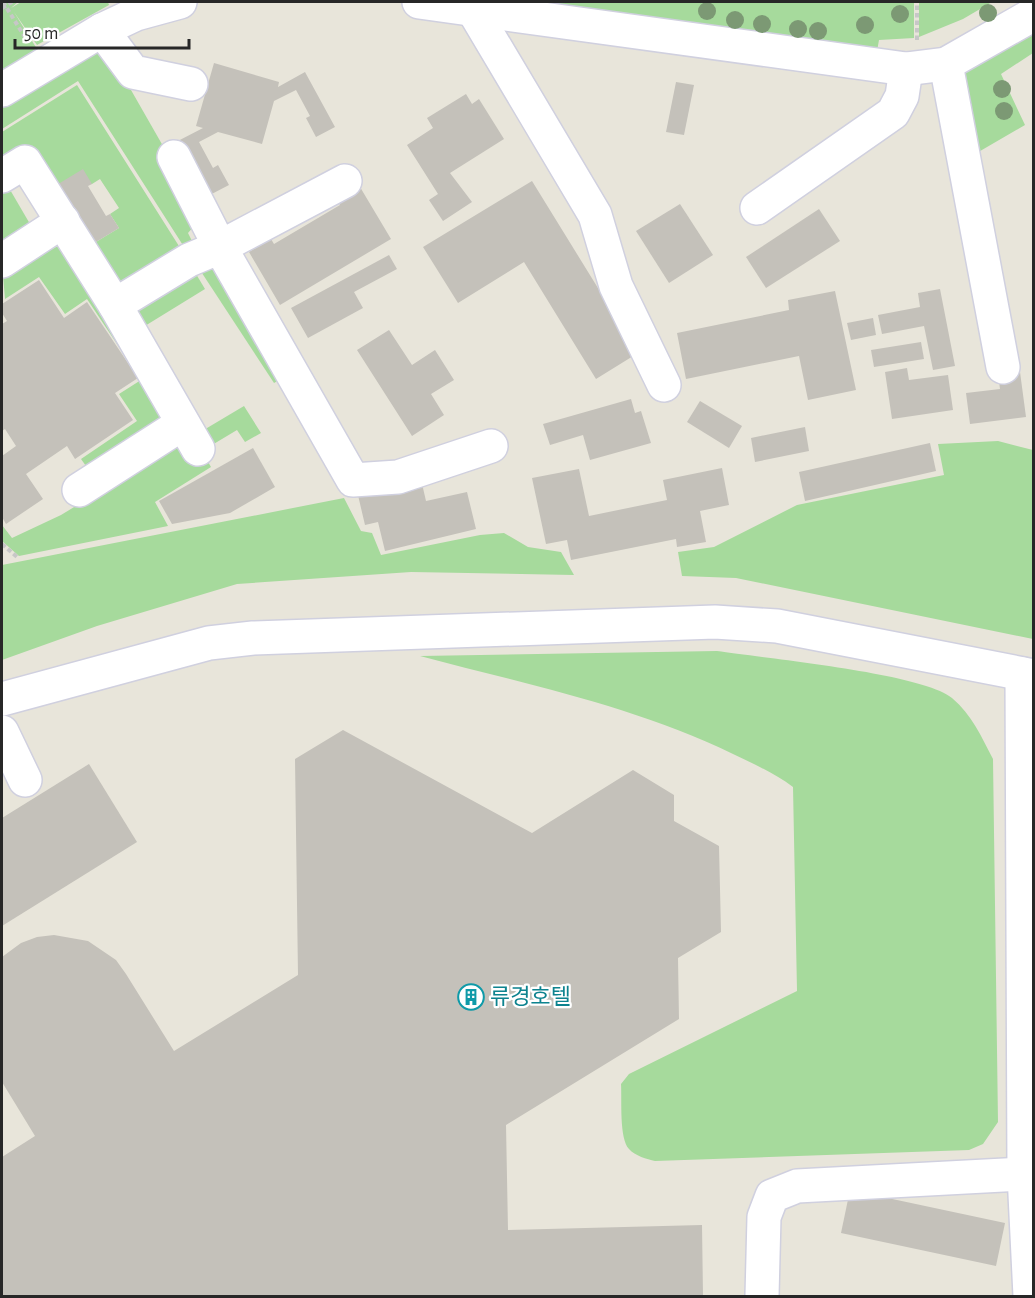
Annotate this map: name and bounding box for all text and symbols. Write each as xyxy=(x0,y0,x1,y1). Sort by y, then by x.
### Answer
scale bar xyxy=(15,12,189,50)
text: 50 m xyxy=(24,25,58,43)
building icon: 류경호텔 xyxy=(456,982,486,1012)
place label: 류경호텔 xyxy=(490,985,571,1008)

